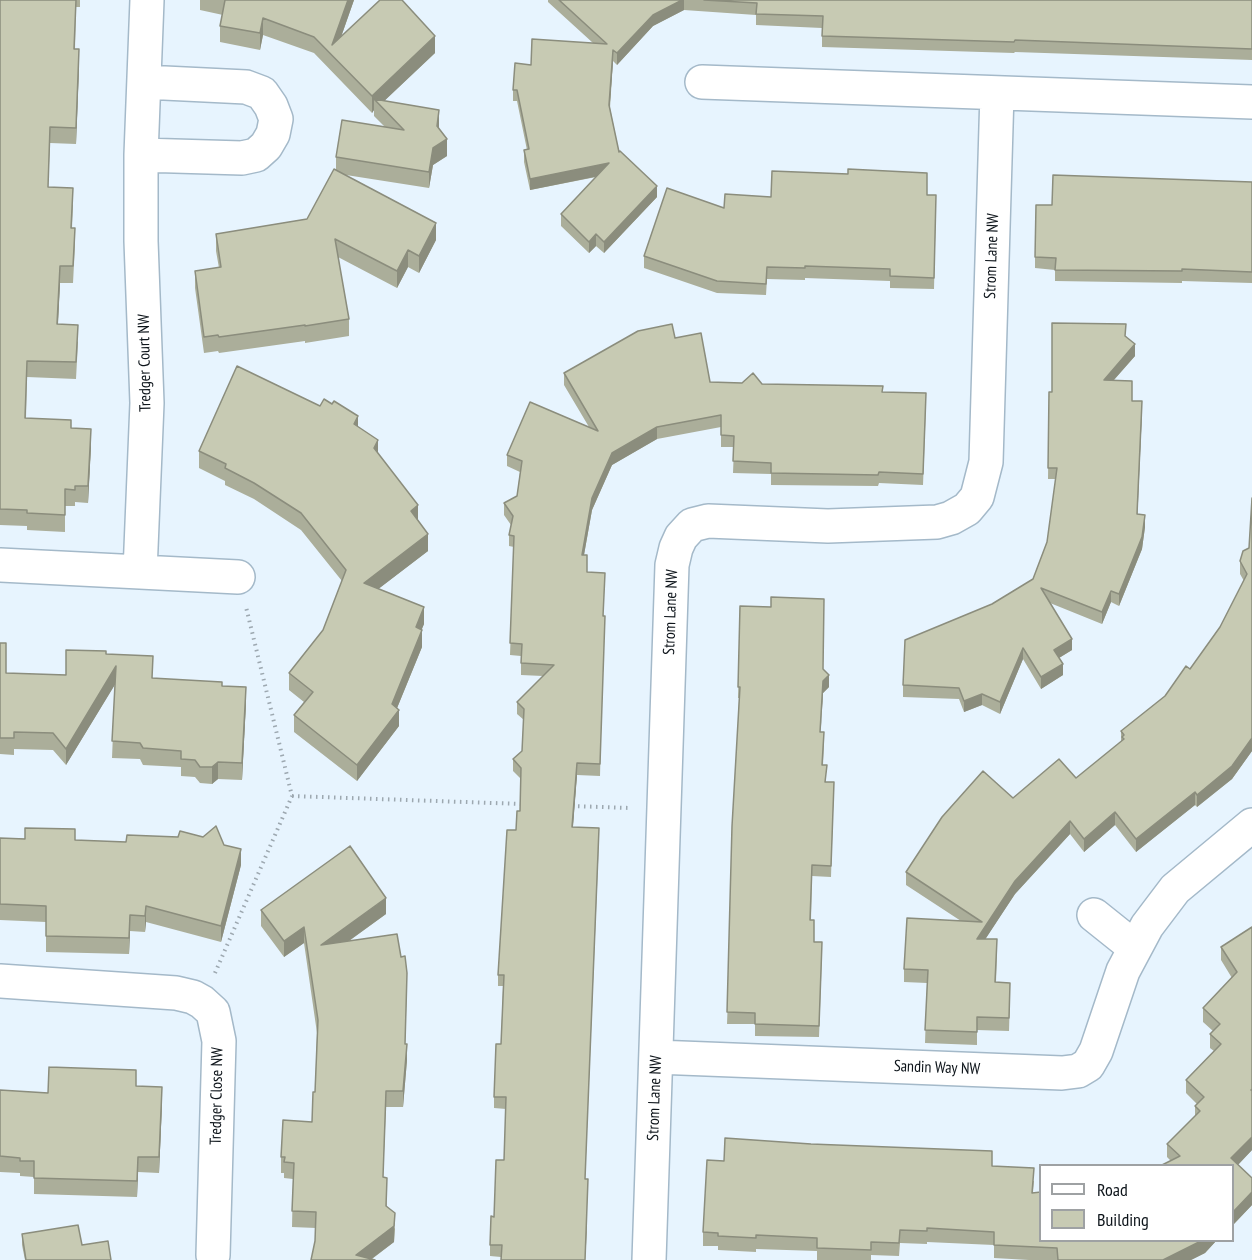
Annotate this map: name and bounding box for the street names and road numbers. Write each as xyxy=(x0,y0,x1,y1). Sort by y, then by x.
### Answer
street label: Strom Lane NW xyxy=(981,213,1003,299)
street label: Tredger Court NW xyxy=(135,314,155,412)
street label: Strom Lane NW xyxy=(660,569,682,655)
street label: Tredger Close NW xyxy=(207,1047,227,1145)
street label: Strom Lane NW xyxy=(644,1055,666,1141)
street label: Sandin Way NW xyxy=(893,1057,981,1079)

